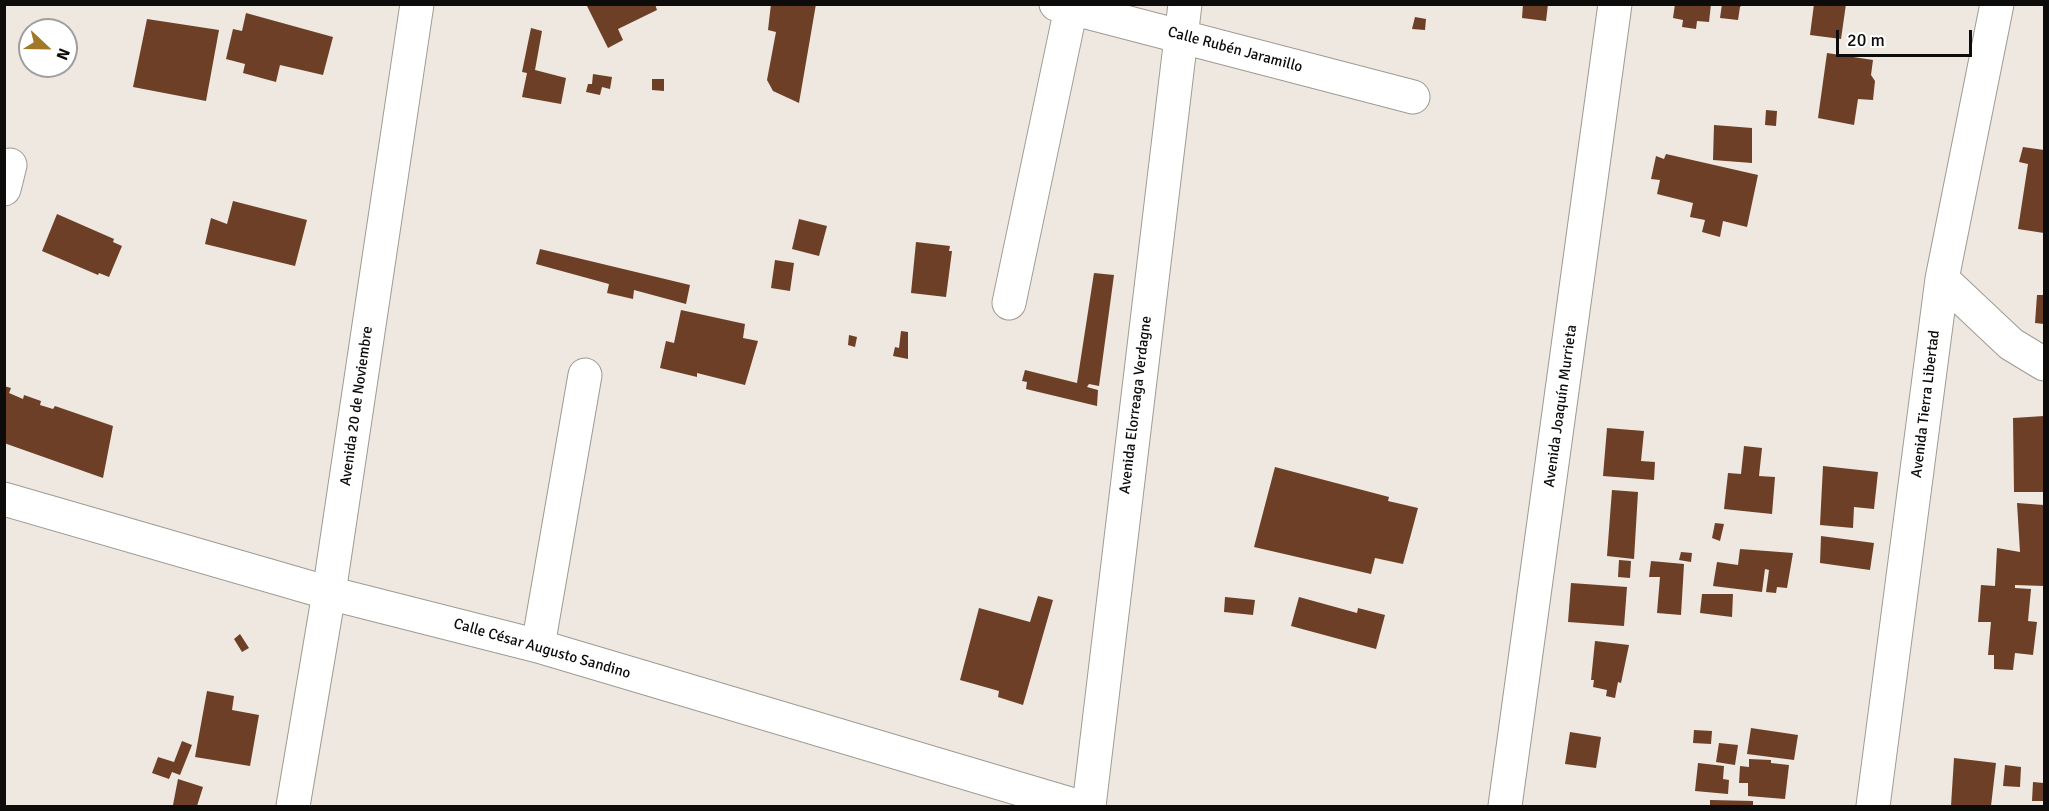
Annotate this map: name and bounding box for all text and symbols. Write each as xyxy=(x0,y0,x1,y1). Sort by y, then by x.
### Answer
north arrow xyxy=(18,18,78,78)
scale bar xyxy=(1839,18,1976,56)
street label: Calle Rubén Jaramillo xyxy=(1166,23,1304,77)
text: 20 m xyxy=(1847,29,1885,51)
text: N xyxy=(51,45,74,63)
street label: Avenida Elorreaga Verdagne xyxy=(1116,315,1156,495)
street label: Avenida Joaquín Murrieta xyxy=(1541,324,1581,488)
street label: Avenida 20 de Noviembre xyxy=(337,325,377,487)
street label: Avenida Tierra Libertad xyxy=(1908,329,1944,479)
street label: Calle César Augusto Sandino xyxy=(451,615,633,683)

